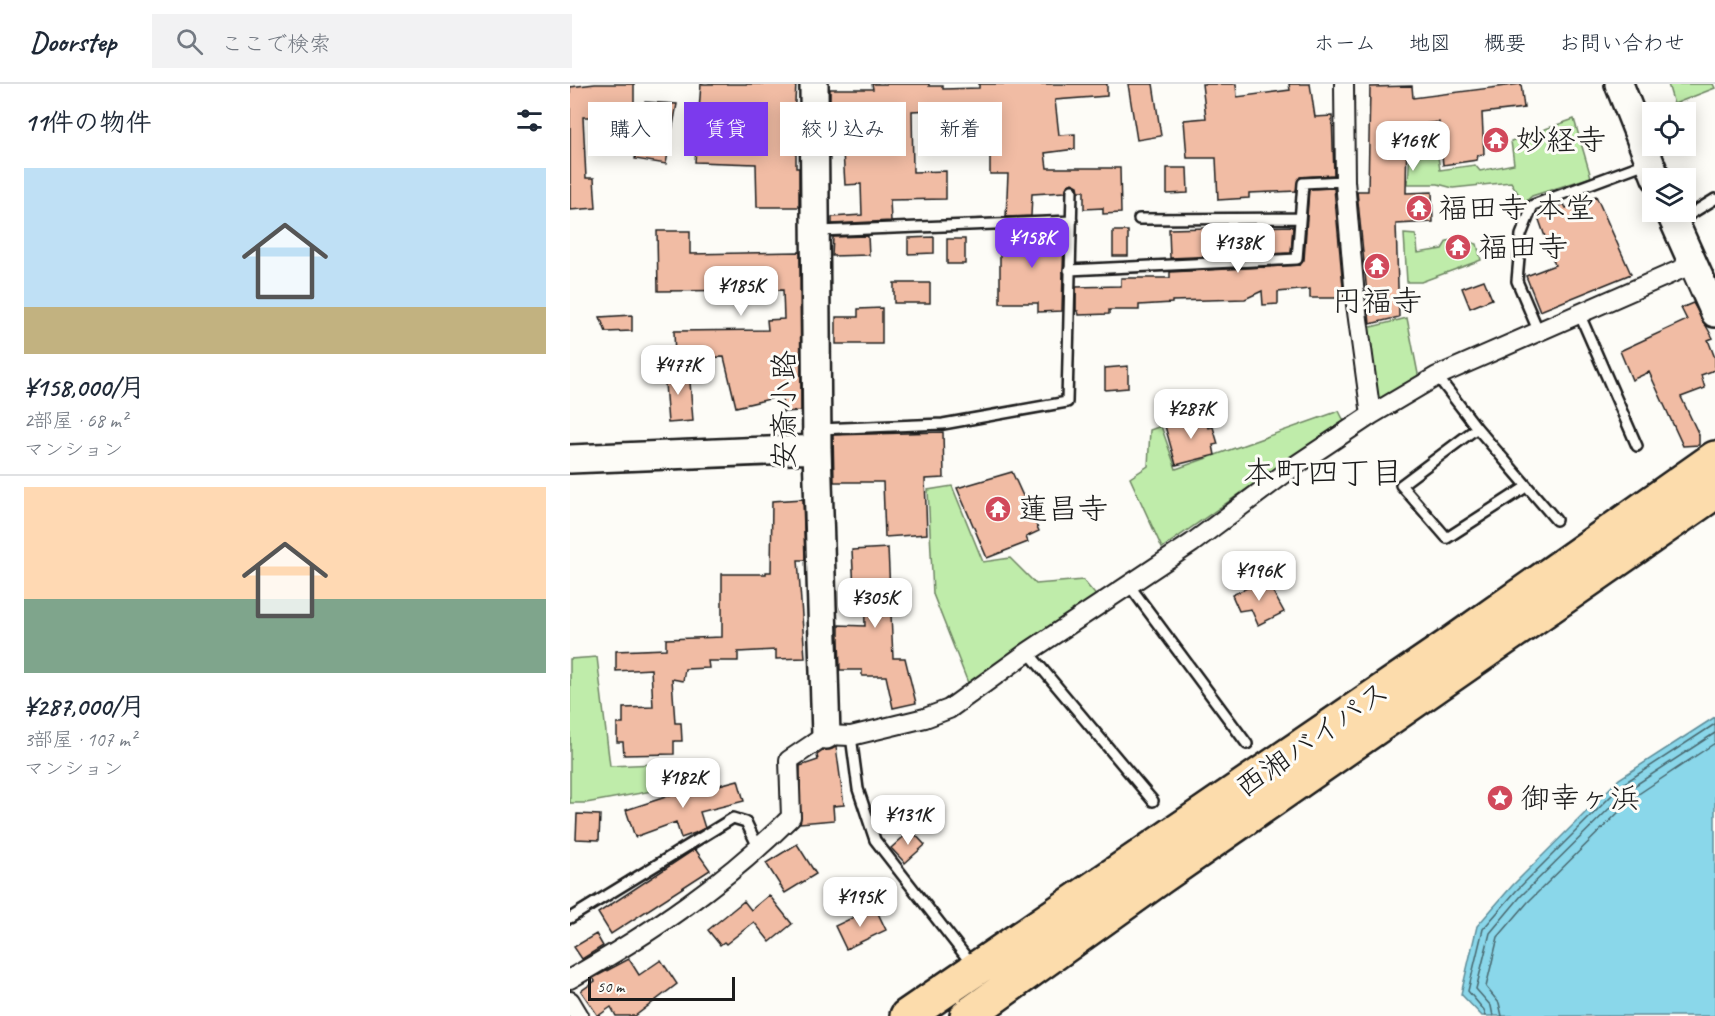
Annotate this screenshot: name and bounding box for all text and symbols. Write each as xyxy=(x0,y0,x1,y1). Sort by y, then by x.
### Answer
search box xyxy=(152,14,572,68)
text: Doorstep xyxy=(30,24,116,59)
icon: search xyxy=(173,25,206,58)
text: ここで検索 xyxy=(221,30,331,58)
text: ホーム xyxy=(1314,30,1376,56)
text: 地図 xyxy=(1409,30,1451,56)
text: 概要 xyxy=(1484,30,1526,56)
text: お問い合わせ xyxy=(1559,30,1685,56)
chip: 購入 xyxy=(588,102,672,156)
chip: 賃貸 xyxy=(684,102,768,156)
chip: 絞り込み xyxy=(780,102,906,156)
chip: 新着 xyxy=(918,102,1002,156)
map controls xyxy=(1642,102,1696,222)
button: locate xyxy=(1642,102,1696,156)
icon: filters xyxy=(513,104,546,137)
text: 11件の物件 xyxy=(24,106,151,139)
pin: ¥169K xyxy=(1371,121,1455,172)
place label: 妙経寺 xyxy=(1516,121,1606,159)
temple icon: 妙経寺 xyxy=(1481,125,1511,155)
text: ¥169K xyxy=(1390,128,1436,153)
button: layers xyxy=(1642,168,1696,222)
place label: 福田寺 本堂 xyxy=(1438,189,1595,227)
temple icon: 福田寺 本堂 xyxy=(1404,193,1434,223)
icon: home xyxy=(231,207,339,315)
pin: ¥158K xyxy=(990,218,1074,269)
pin: ¥138K xyxy=(1196,223,1280,274)
text: ¥158K xyxy=(1009,225,1055,250)
place label: 福田寺 xyxy=(1478,228,1568,266)
text: ¥138K xyxy=(1215,230,1261,255)
temple icon: 福田寺 xyxy=(1443,232,1473,262)
temple icon: 円福寺 xyxy=(1362,251,1392,281)
pin: ¥185K xyxy=(699,266,783,317)
text: ¥185K xyxy=(718,273,764,298)
place label: 円福寺 xyxy=(1332,282,1422,320)
pin: ¥477K xyxy=(636,345,720,396)
street label: 安斎小路 xyxy=(765,350,803,470)
text: ¥477K xyxy=(655,352,701,377)
text: ¥158,000/月 xyxy=(24,371,145,404)
pin: ¥287K xyxy=(1149,389,1233,440)
text: ¥287K xyxy=(1168,396,1214,421)
text: 2部屋 · 68 m² xyxy=(24,408,127,433)
text: マンション xyxy=(24,437,123,462)
district label: 本町四丁目 xyxy=(1243,452,1403,493)
place label: 蓮昌寺 xyxy=(1018,490,1108,528)
temple icon: 蓮昌寺 xyxy=(983,494,1013,524)
icon: home xyxy=(231,526,339,634)
pin: ¥196K xyxy=(1217,551,1301,602)
text: ¥196K xyxy=(1236,558,1282,583)
pin: ¥305K xyxy=(833,578,917,629)
text: ¥305K xyxy=(852,585,898,610)
street label: 西湘バイパス xyxy=(1228,672,1396,806)
text: ¥287,000/月 xyxy=(24,690,146,723)
text: 3部屋 · 107 m² xyxy=(24,727,136,752)
text: マンション xyxy=(24,756,123,781)
pin: ¥182K xyxy=(641,758,725,809)
text: ¥182K xyxy=(660,765,706,790)
place label: 御幸ヶ浜 xyxy=(1520,779,1640,817)
place icon: 御幸ヶ浜 xyxy=(1485,783,1515,813)
pin: ¥131K xyxy=(866,795,950,846)
text: ¥131K xyxy=(885,802,931,827)
pin: ¥195K xyxy=(818,877,902,928)
text: ¥195K xyxy=(837,884,883,909)
scale bar xyxy=(588,974,735,1002)
text: 50 m xyxy=(597,977,624,997)

